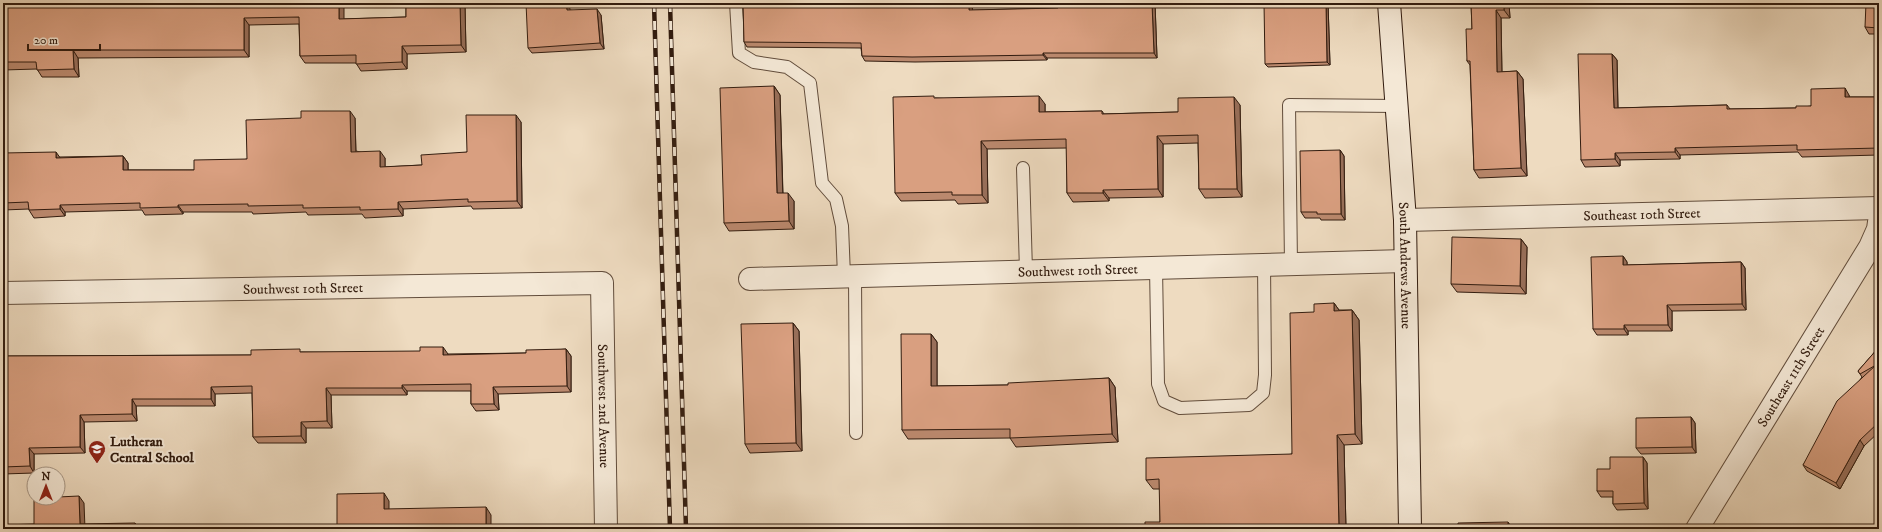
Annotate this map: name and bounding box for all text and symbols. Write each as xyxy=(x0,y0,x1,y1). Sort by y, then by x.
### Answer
scale bar xyxy=(28,26,100,52)
text: 20 m xyxy=(34,33,58,48)
street label: South Andrews Avenue xyxy=(1394,201,1415,329)
street label: Southeast 10th Street xyxy=(1583,205,1701,225)
street label: Southwest 10th Street xyxy=(1018,260,1139,282)
street label: Southwest 10th Street xyxy=(243,279,364,299)
street label: Southeast 11th Street xyxy=(1754,323,1829,431)
street label: Southwest 2nd Avenue xyxy=(593,344,613,468)
place label: Lutheran Central School xyxy=(110,433,194,467)
school or university icon: Lutheran Central School xyxy=(87,439,107,464)
north arrow xyxy=(26,466,66,506)
text: N xyxy=(41,470,51,484)

